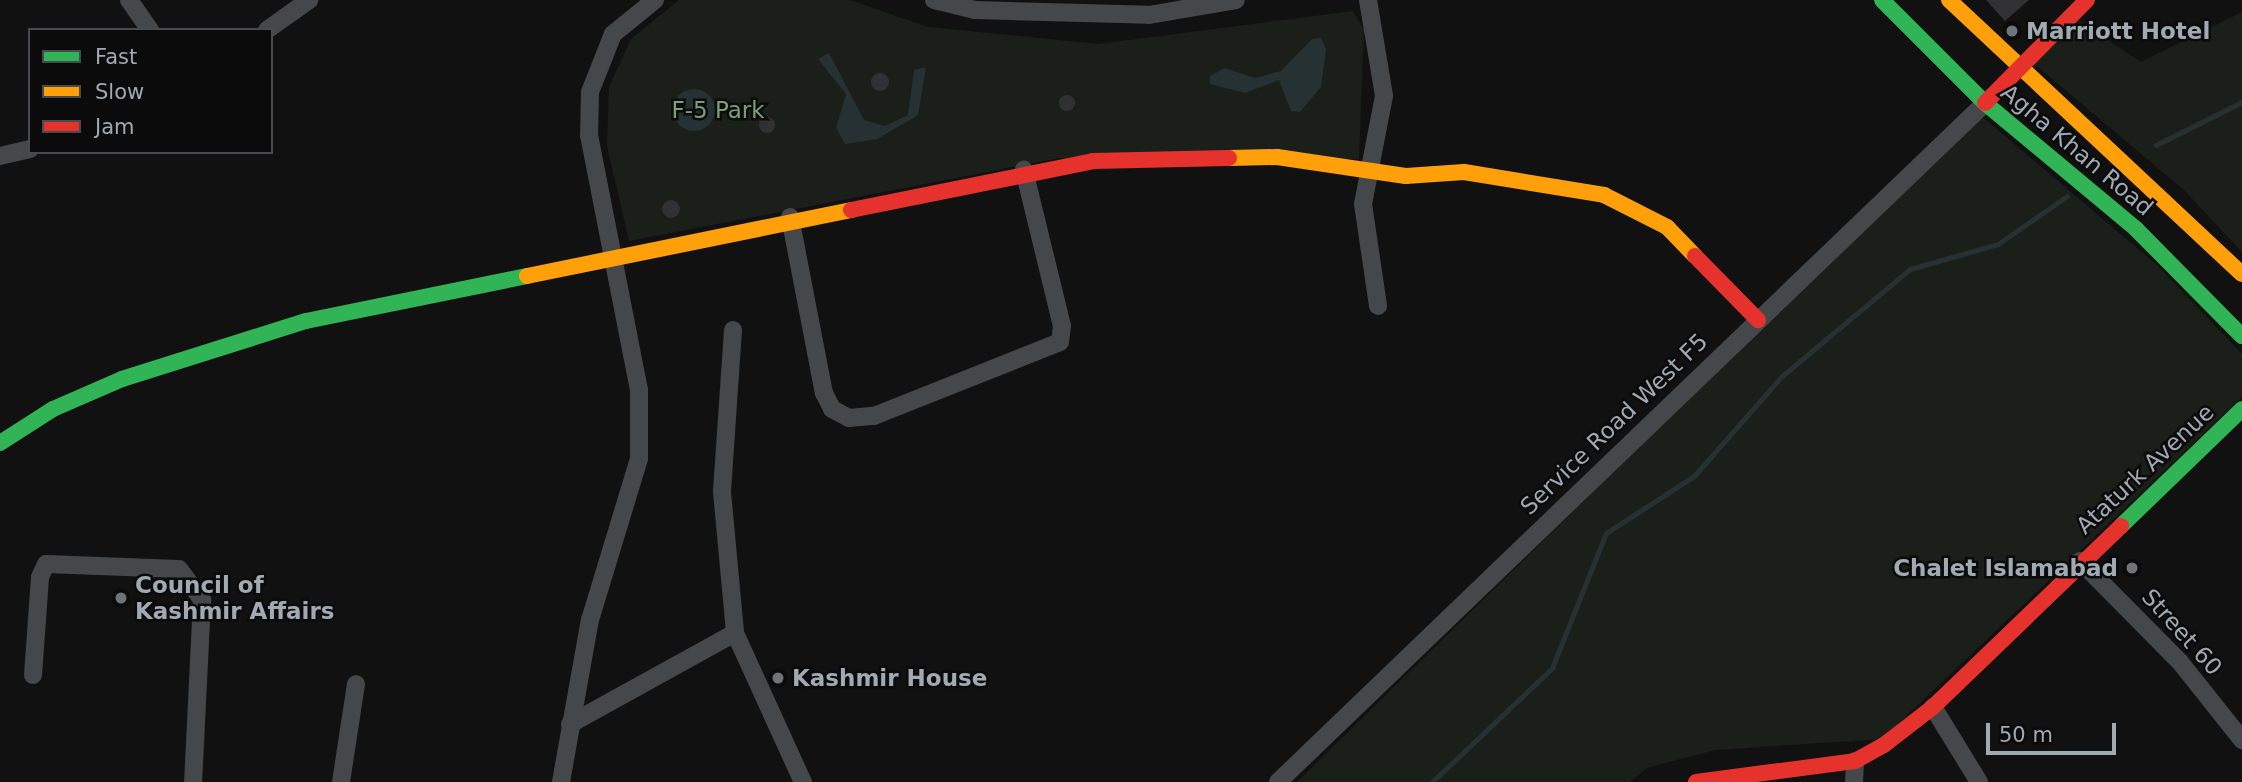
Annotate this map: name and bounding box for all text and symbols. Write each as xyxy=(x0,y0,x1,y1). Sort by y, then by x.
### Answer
place label: Marriott Hotel xyxy=(2026,17,2210,45)
marker: Marriott Hotel xyxy=(2004,23,2020,39)
legend xyxy=(28,28,273,154)
text: Fast xyxy=(95,45,137,69)
street label: Agha Khan Road xyxy=(1995,78,2159,222)
text: Slow xyxy=(95,80,144,104)
park label: F-5 Park xyxy=(671,96,765,124)
text: Jam xyxy=(95,115,135,139)
street label: Service Road West F5 xyxy=(1515,328,1713,520)
street label: Ataturk Avenue xyxy=(2071,398,2219,540)
place label: Chalet Islamabad xyxy=(1893,554,2118,582)
marker: Chalet Islamabad xyxy=(2124,560,2140,576)
place label: Council of Kashmir Affairs xyxy=(135,571,334,625)
street label: Street 60 xyxy=(2136,583,2228,681)
marker: Council of Kashmir Affairs xyxy=(113,590,129,606)
place label: Kashmir House xyxy=(792,664,987,692)
marker: Kashmir House xyxy=(770,670,786,686)
scale bar xyxy=(1990,708,2120,752)
text: 50 m xyxy=(1999,723,2053,747)

